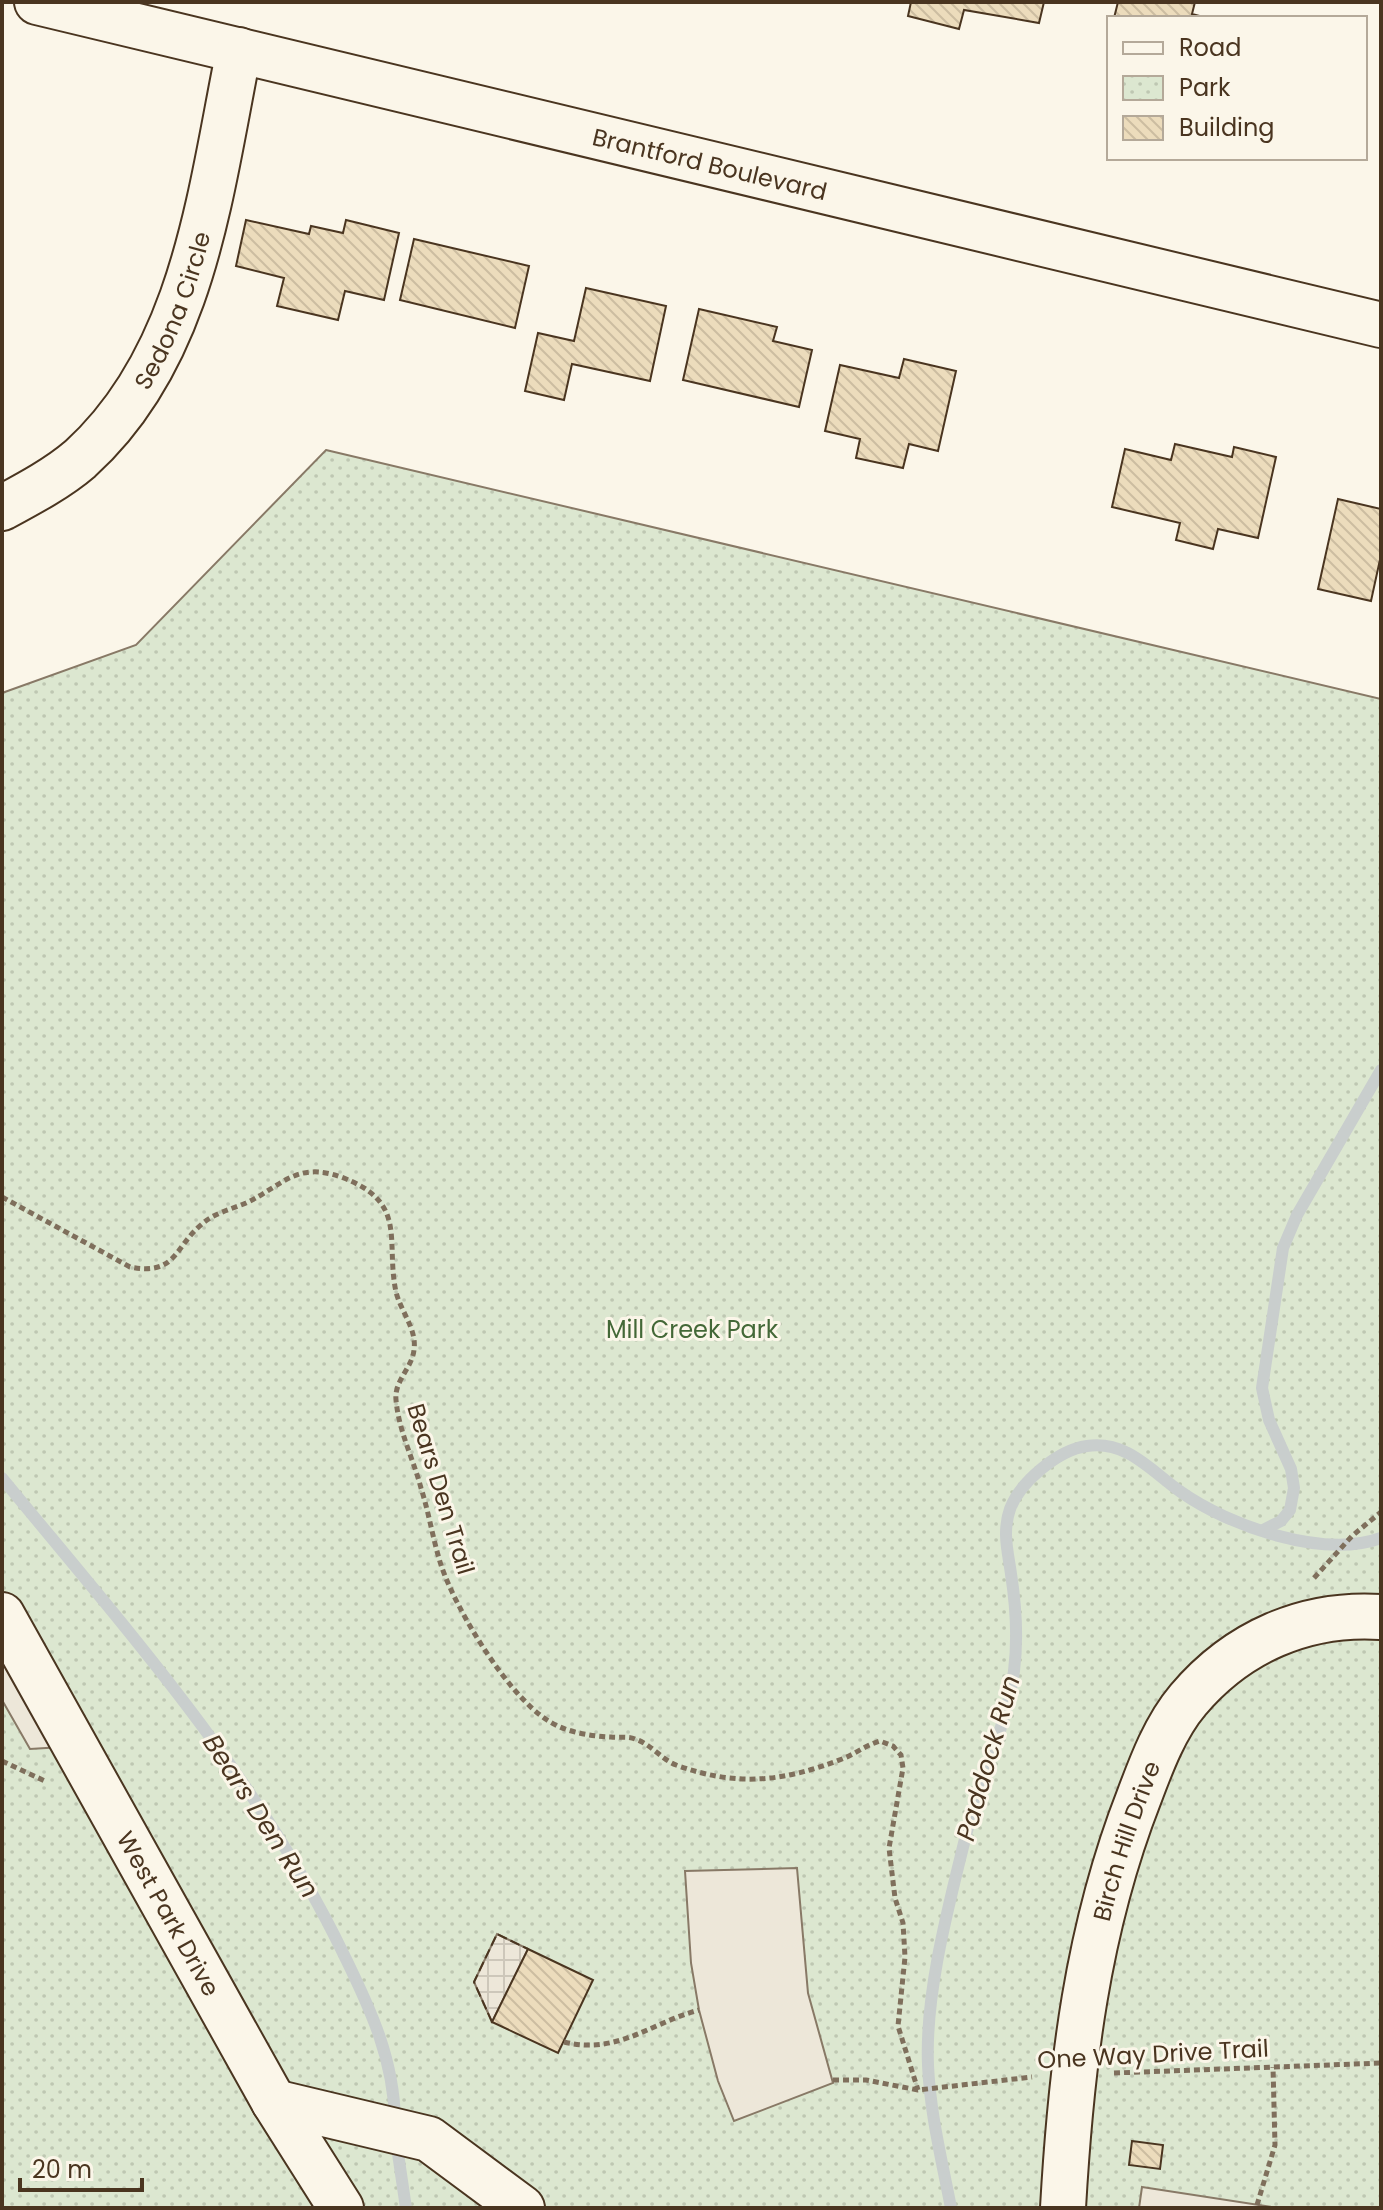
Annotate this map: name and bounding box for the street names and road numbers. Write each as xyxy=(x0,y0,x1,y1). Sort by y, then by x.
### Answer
street label: Brantford Boulevard xyxy=(589,120,830,208)
street label: Sedona Circle xyxy=(126,228,218,395)
street label: Bears Den Trail xyxy=(399,1399,483,1579)
street label: Birch Hill Drive xyxy=(1085,1756,1168,1924)
street label: West Park Drive xyxy=(109,1825,228,2002)
street label: One Way Drive Trail xyxy=(1036,2031,1270,2077)

